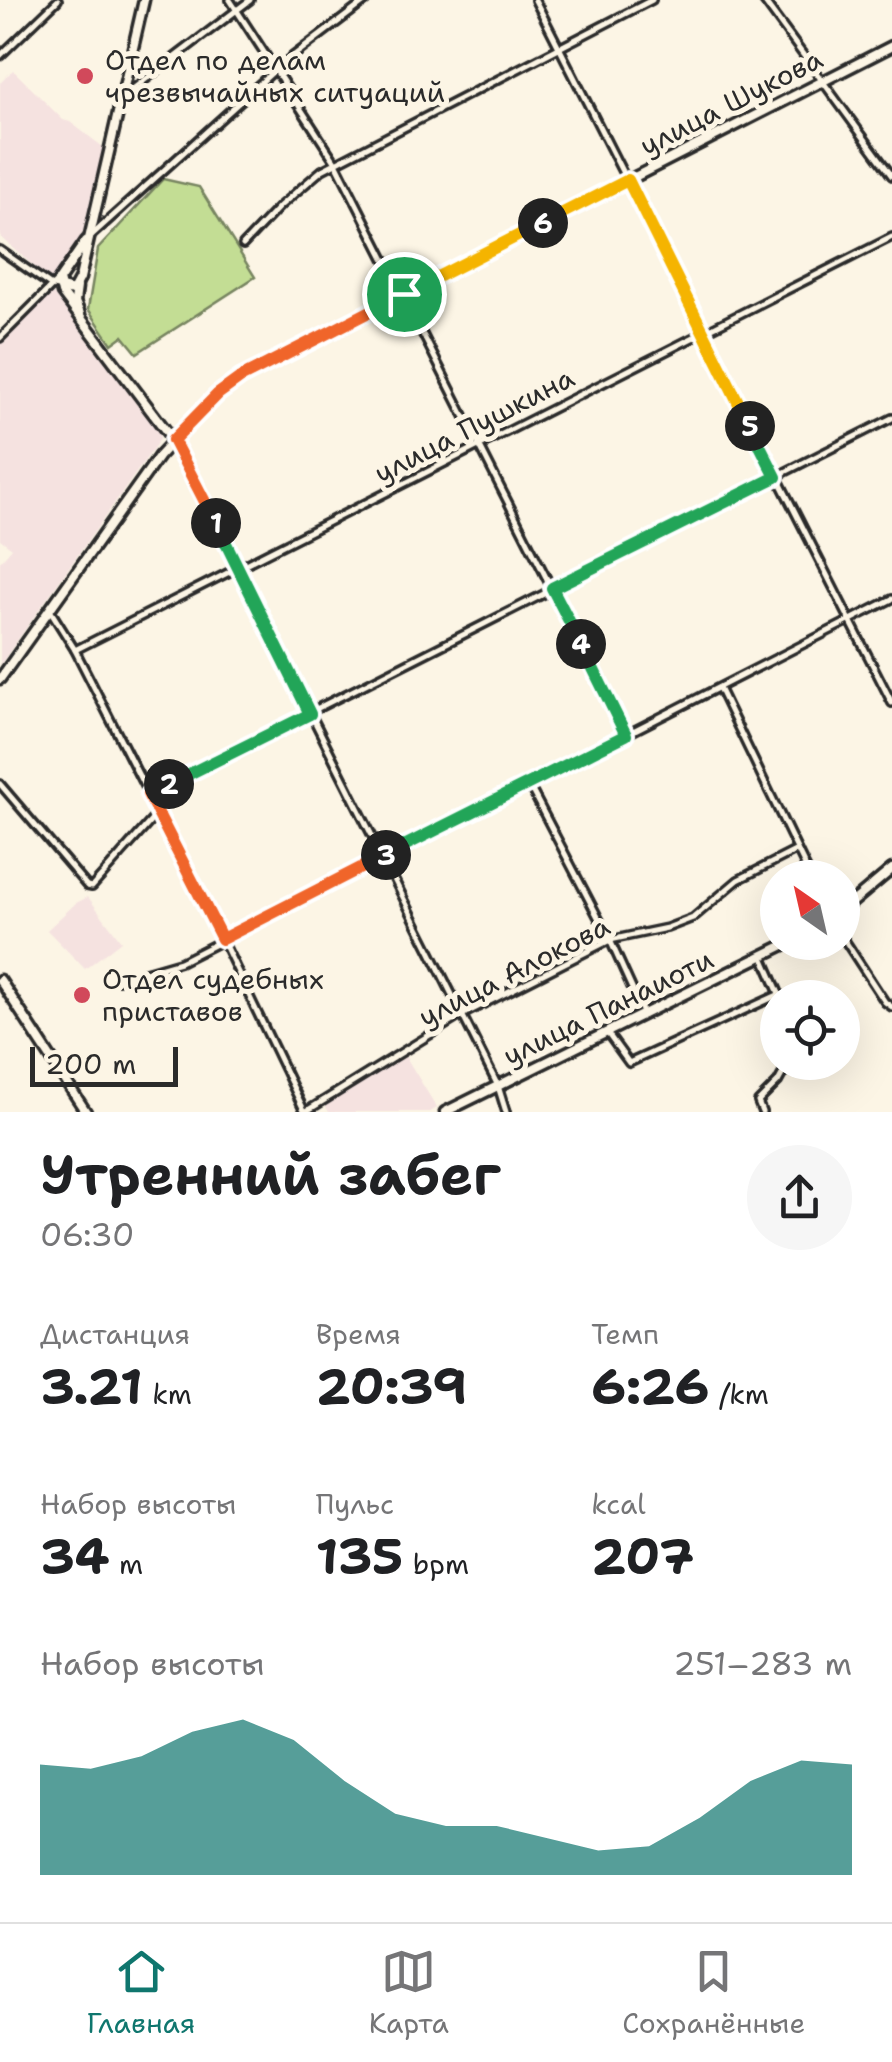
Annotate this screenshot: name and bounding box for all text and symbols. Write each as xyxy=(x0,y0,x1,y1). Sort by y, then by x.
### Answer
street label: улица Шукова xyxy=(633,40,829,164)
place label: Отдел по делам чрезвычайных ситуаций xyxy=(105,41,445,111)
marker: Отдел по делам чрезвычайных ситуаций xyxy=(74,65,96,87)
pin: 6 xyxy=(518,198,568,248)
text: 6 xyxy=(533,204,553,242)
pin xyxy=(362,252,447,337)
icon: arrive xyxy=(377,267,432,322)
street label: улица Пушкина xyxy=(367,358,581,492)
pin: 5 xyxy=(725,401,775,451)
text: 5 xyxy=(741,407,759,445)
pin: 1 xyxy=(191,498,241,548)
text: 1 xyxy=(210,504,222,542)
pin: 4 xyxy=(556,619,606,669)
text: 4 xyxy=(571,625,591,663)
pin: 2 xyxy=(144,759,194,809)
text: 2 xyxy=(159,765,179,803)
pin: 3 xyxy=(361,830,411,880)
text: 3 xyxy=(376,836,396,874)
north arrow xyxy=(760,860,860,960)
map controls xyxy=(760,860,860,1080)
street label: улица Алокова xyxy=(412,906,616,1036)
street label: улица Панаиоти xyxy=(496,940,720,1074)
place label: Отдел судебных приставов xyxy=(102,960,324,1030)
button: locate xyxy=(760,980,860,1080)
marker: Отдел судебных приставов xyxy=(71,984,93,1006)
scale bar xyxy=(30,1042,178,1086)
text: 200 m xyxy=(45,1045,136,1083)
text: Утренний забег xyxy=(40,1138,501,1212)
button: share xyxy=(747,1145,852,1250)
text: 06:30 xyxy=(40,1213,134,1256)
text: Дистанция xyxy=(40,1315,190,1353)
text: Время xyxy=(316,1315,401,1353)
text: Темп xyxy=(591,1315,659,1353)
text: 3.21 xyxy=(40,1353,143,1420)
text: 20:39 xyxy=(316,1353,467,1420)
text: 6:26 xyxy=(591,1353,709,1420)
text: km xyxy=(143,1375,192,1413)
text: /km xyxy=(709,1375,769,1413)
text: Набор высоты xyxy=(40,1485,236,1523)
text: Пульс xyxy=(316,1485,394,1523)
text: kcal xyxy=(591,1485,646,1523)
text: 34 xyxy=(40,1523,110,1590)
text: 135 xyxy=(316,1523,403,1590)
text: 207 xyxy=(591,1523,694,1590)
text: m xyxy=(110,1545,143,1583)
text: bpm xyxy=(403,1545,469,1583)
text: Набор высоты xyxy=(40,1642,265,1685)
text: 251–283 m xyxy=(673,1642,852,1685)
tab: Главная xyxy=(87,1944,195,2042)
tab: Карта xyxy=(369,1944,449,2042)
tab: Сохранённые xyxy=(622,1944,805,2042)

